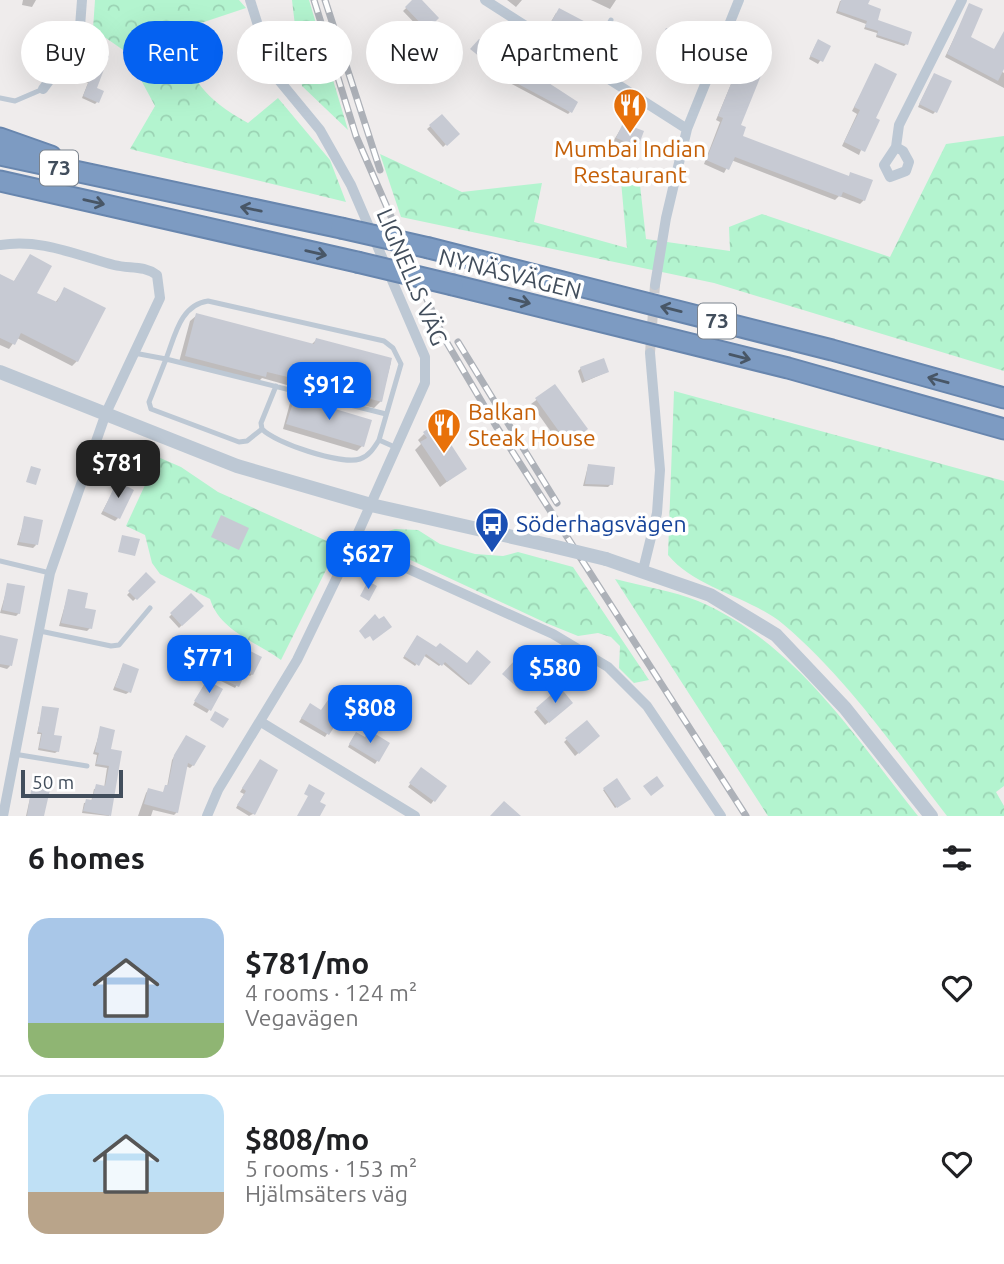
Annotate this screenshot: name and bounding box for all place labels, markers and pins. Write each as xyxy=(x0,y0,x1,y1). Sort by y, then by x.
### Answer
restaurant icon: Mumbai Indian Restaurant xyxy=(611,86,649,135)
place label: Mumbai Indian Restaurant xyxy=(554,136,706,187)
pin: $912 xyxy=(288,362,370,422)
place label: Balkan Steak House xyxy=(468,399,596,450)
restaurant icon: Balkan Steak House xyxy=(425,406,463,455)
pin: $781 xyxy=(77,440,159,500)
bus stop icon: Söderhagsvägen xyxy=(473,505,511,554)
place label: Söderhagsvägen xyxy=(516,511,687,536)
pin: $627 xyxy=(327,532,409,591)
pin: $771 xyxy=(168,636,250,695)
pin: $580 xyxy=(514,646,596,705)
pin: $808 xyxy=(329,686,411,745)

